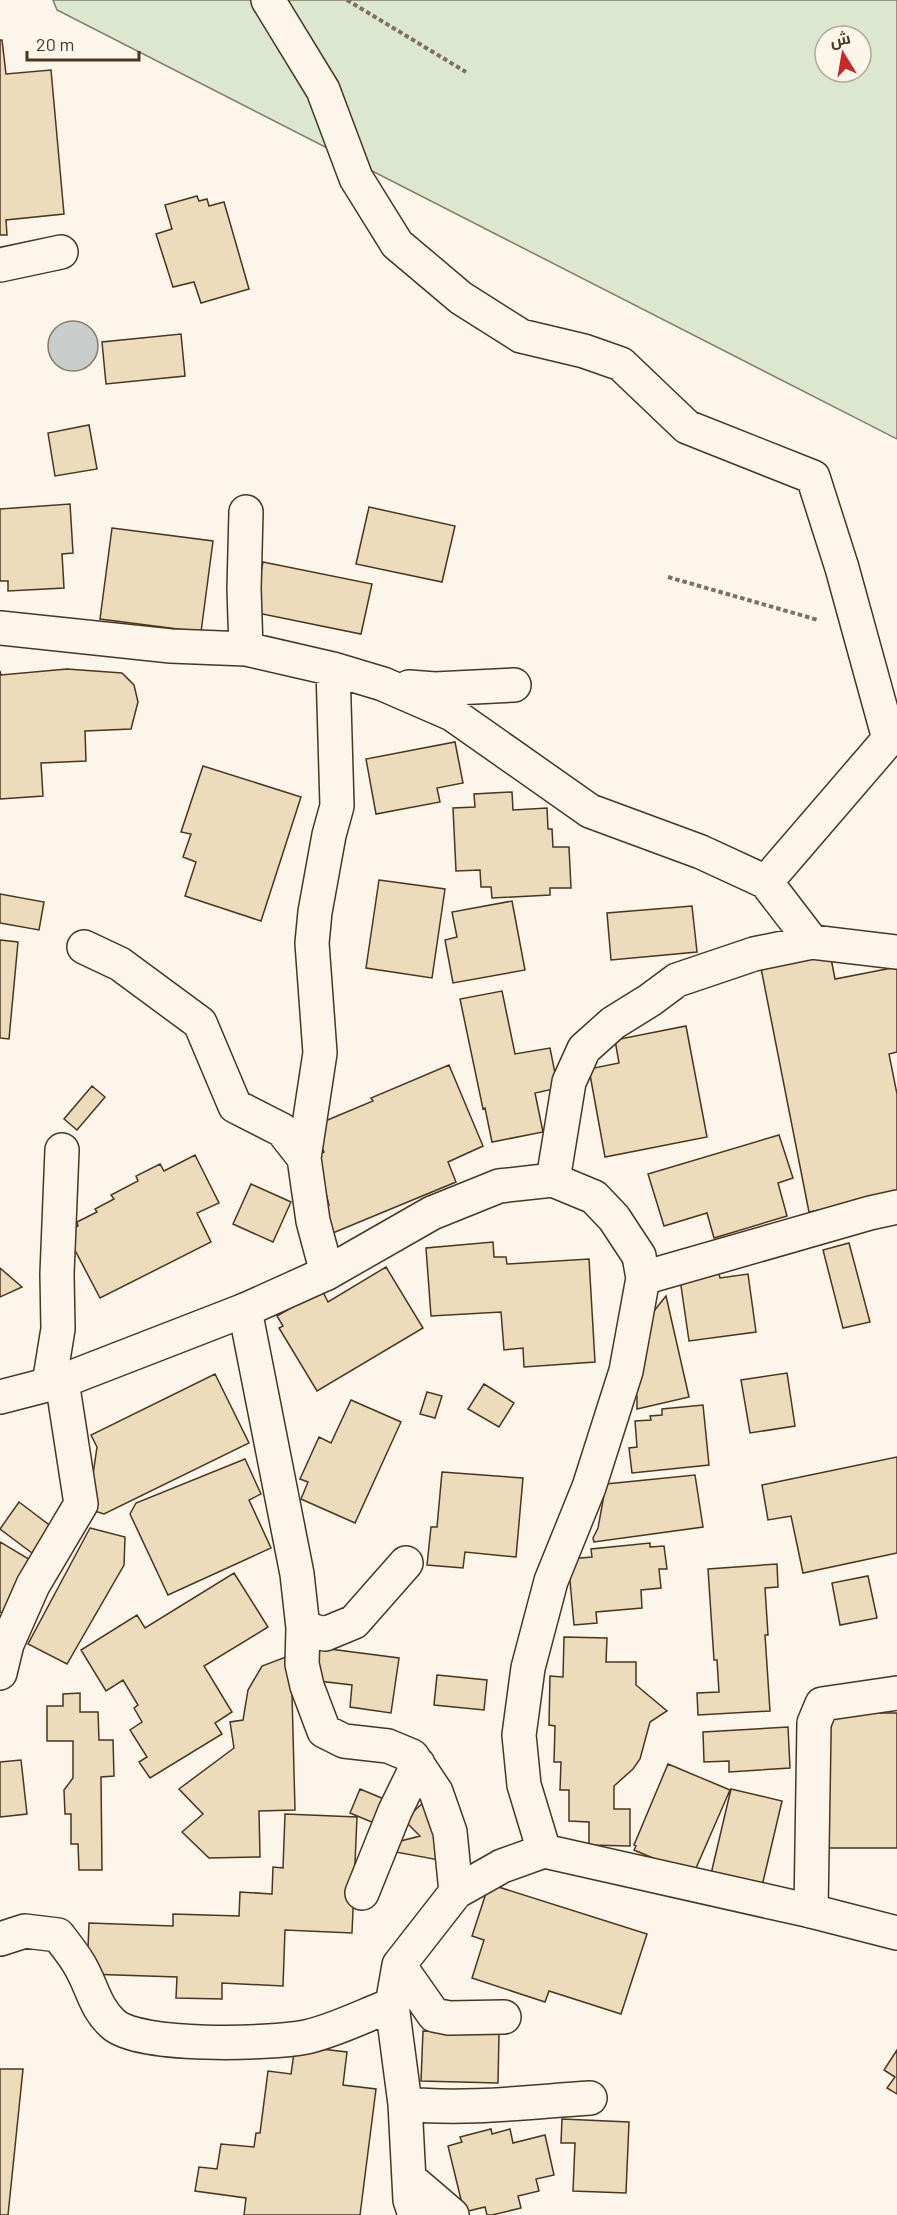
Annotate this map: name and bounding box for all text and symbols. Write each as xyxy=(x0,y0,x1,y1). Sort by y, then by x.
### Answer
scale bar xyxy=(27,24,140,62)
north arrow xyxy=(813,24,873,84)
text: ش xyxy=(828,28,852,51)
text: 20 m xyxy=(36,33,74,55)

